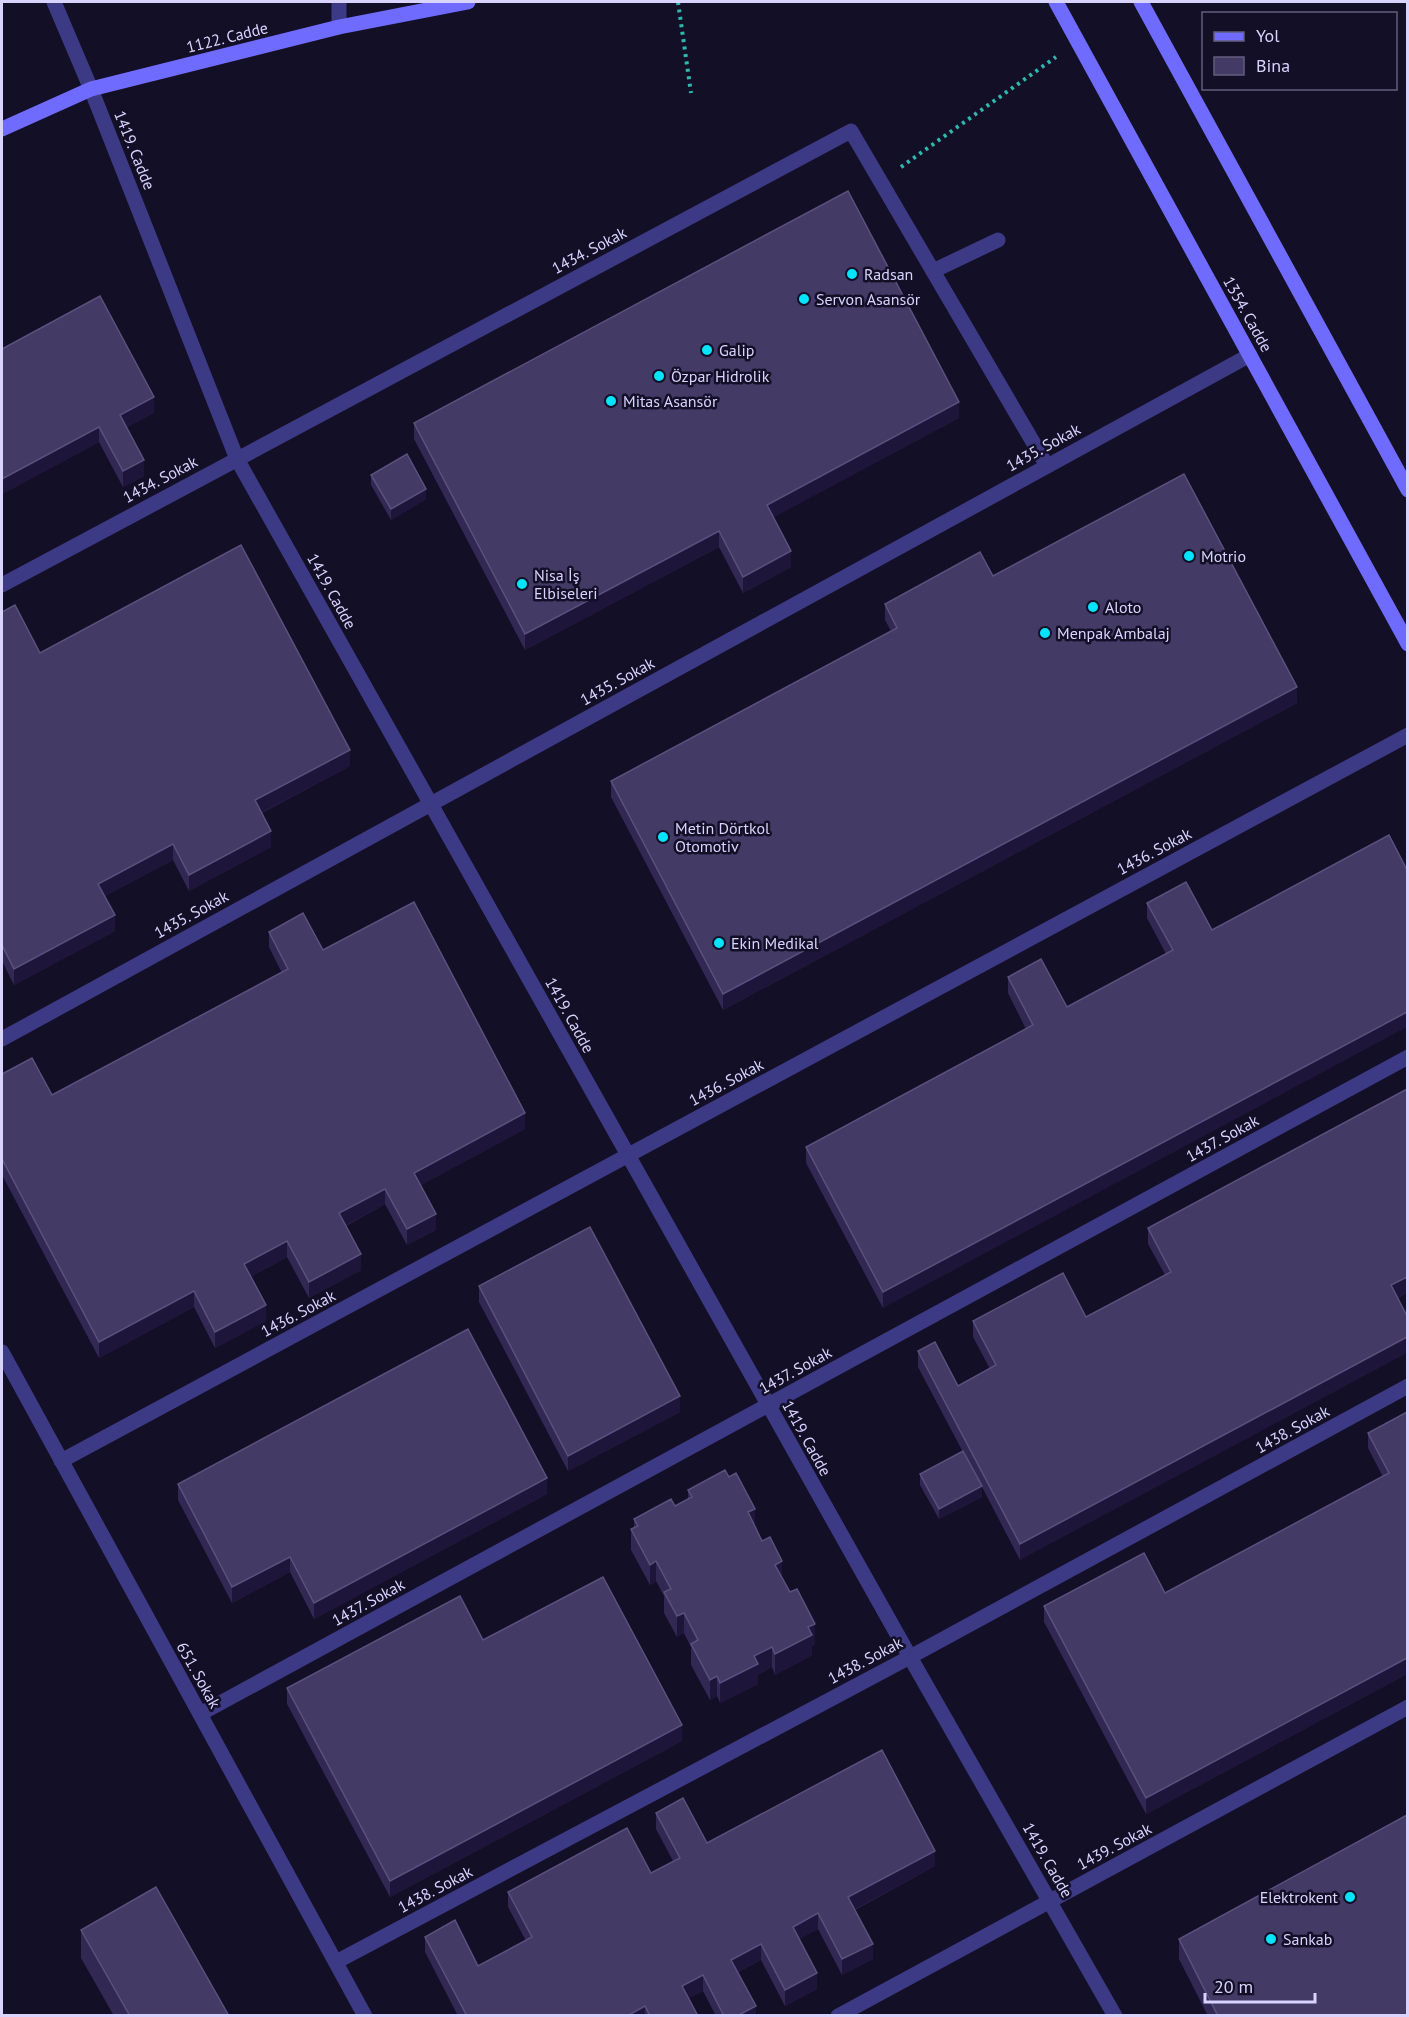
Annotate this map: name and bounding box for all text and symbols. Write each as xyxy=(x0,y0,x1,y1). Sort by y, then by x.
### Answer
legend xyxy=(1202,12,1397,90)
street label: 1122. Cadde xyxy=(184,17,270,57)
text: Yol xyxy=(1256,24,1280,47)
text: Bina xyxy=(1256,54,1290,77)
street label: 1419. Cadde xyxy=(110,108,160,192)
street label: 1434. Sokak xyxy=(548,222,630,278)
place label: Radsan xyxy=(864,264,913,284)
marker: Radsan xyxy=(845,267,859,281)
street label: 1354. Cadde xyxy=(1219,273,1277,355)
place label: Servon Asansör xyxy=(816,289,921,309)
marker: Servon Asansör xyxy=(797,292,811,306)
place label: Galip xyxy=(719,340,754,360)
marker: Galip xyxy=(700,343,714,357)
place label: Özpar Hidrolik xyxy=(671,366,770,386)
marker: Özpar Hidrolik xyxy=(652,369,666,383)
place label: Mitas Asansör xyxy=(623,391,718,411)
marker: Mitas Asansör xyxy=(604,394,618,408)
street label: 1435. Sokak xyxy=(1002,418,1084,476)
street label: 1434. Sokak xyxy=(119,451,201,507)
place label: Motrio xyxy=(1201,546,1246,566)
marker: Motrio xyxy=(1182,549,1196,563)
street label: 1419. Cadde xyxy=(303,550,361,632)
place label: Nisa İş Elbiseleri xyxy=(534,565,598,603)
marker: Nisa İş Elbiseleri xyxy=(515,577,529,591)
place label: Aloto xyxy=(1105,597,1141,617)
marker: Aloto xyxy=(1086,600,1100,614)
place label: Menpak Ambalaj xyxy=(1057,623,1170,643)
marker: Menpak Ambalaj xyxy=(1038,626,1052,640)
street label: 1435. Sokak xyxy=(576,652,658,710)
place label: Metin Dörtkol Otomotiv xyxy=(675,818,770,856)
street label: 1436. Sokak xyxy=(1113,823,1195,879)
marker: Metin Dörtkol Otomotiv xyxy=(656,830,670,844)
street label: 1435. Sokak xyxy=(150,885,232,943)
place label: Ekin Medikal xyxy=(731,933,819,953)
marker: Ekin Medikal xyxy=(712,936,726,950)
street label: 1419. Cadde xyxy=(541,974,599,1056)
street label: 1436. Sokak xyxy=(685,1054,767,1110)
street label: 1437. Sokak xyxy=(1182,1110,1262,1166)
street label: 1436. Sokak xyxy=(257,1285,339,1341)
street label: 1437. Sokak xyxy=(755,1342,835,1398)
street label: 1419. Cadde xyxy=(778,1397,836,1479)
street label: 1438. Sokak xyxy=(1251,1400,1333,1458)
street label: 1437. Sokak xyxy=(328,1574,408,1630)
street label: 1438. Sokak xyxy=(824,1632,906,1688)
street label: 651. Sokak xyxy=(173,1638,226,1712)
street label: 1439. Sokak xyxy=(1073,1818,1155,1874)
street label: 1419. Cadde xyxy=(1018,1819,1078,1901)
street label: 1438. Sokak xyxy=(394,1861,476,1917)
place label: Elektrokent xyxy=(1260,1887,1339,1907)
marker: Elektrokent xyxy=(1343,1890,1357,1904)
place label: Sankab xyxy=(1283,1929,1332,1949)
marker: Sankab xyxy=(1264,1932,1278,1946)
scale bar xyxy=(1205,1966,1314,2004)
text: 20 m xyxy=(1214,1975,1253,1998)

